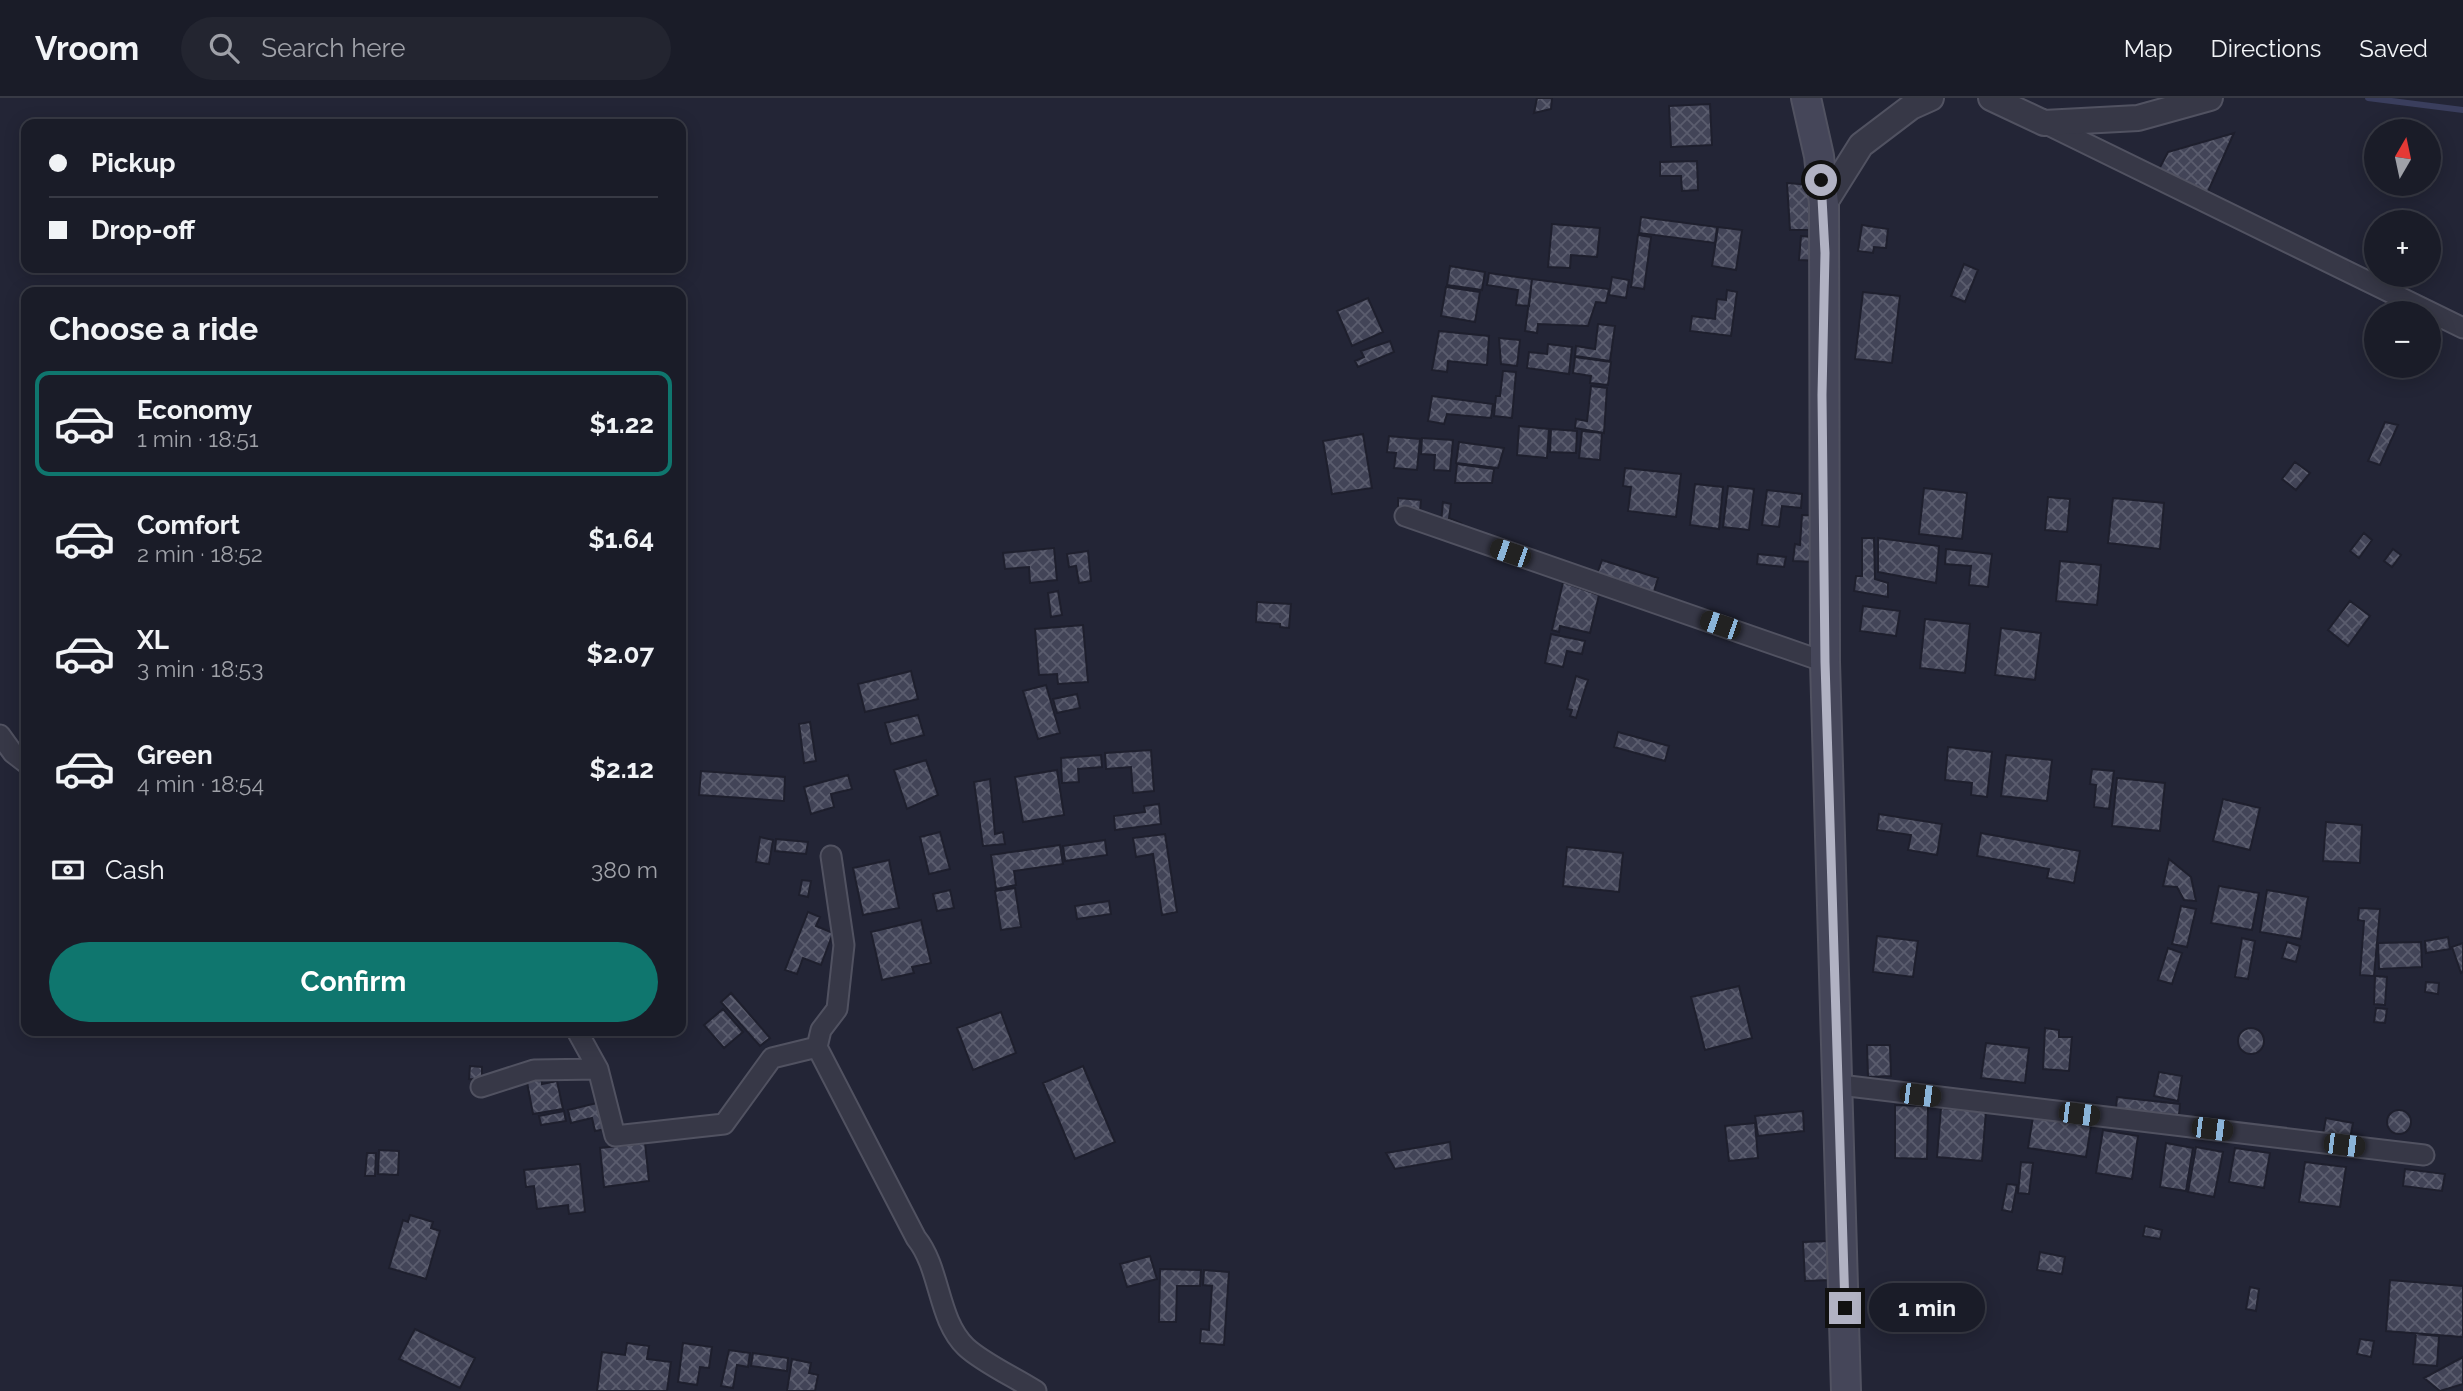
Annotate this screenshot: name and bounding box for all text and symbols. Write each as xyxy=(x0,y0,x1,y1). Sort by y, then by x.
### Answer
search box xyxy=(181,17,671,80)
text: Vroom xyxy=(35,29,139,68)
icon: search xyxy=(205,29,243,67)
text: Search here xyxy=(261,33,406,63)
text: Map xyxy=(2124,34,2173,63)
text: Directions xyxy=(2211,34,2321,63)
text: Saved xyxy=(2359,34,2428,63)
north arrow xyxy=(2364,119,2441,196)
map controls xyxy=(2364,119,2441,378)
text: Pickup xyxy=(91,148,176,178)
route start xyxy=(1805,164,1837,196)
button: + xyxy=(2364,210,2441,287)
text: Drop-off xyxy=(91,215,195,245)
button: − xyxy=(2364,301,2441,378)
text: Choose a ride xyxy=(49,310,258,347)
icon: car xyxy=(53,392,116,455)
text: Economy xyxy=(137,395,252,425)
text: $1.22 xyxy=(589,409,654,439)
text: 1 min · 18:51 xyxy=(137,425,259,452)
icon: car xyxy=(53,507,116,570)
text: Comfort xyxy=(137,510,240,540)
text: $1.64 xyxy=(588,524,654,554)
car xyxy=(1487,536,1534,570)
text: 2 min · 18:52 xyxy=(137,540,263,567)
car xyxy=(1697,608,1744,642)
icon: car xyxy=(53,622,116,685)
text: XL xyxy=(137,625,169,655)
text: $2.07 xyxy=(586,639,654,669)
text: 3 min · 18:53 xyxy=(137,655,263,682)
icon: car xyxy=(53,737,116,800)
text: Green xyxy=(137,740,213,770)
text: $2.12 xyxy=(589,754,654,784)
text: 4 min · 18:54 xyxy=(137,770,264,797)
icon: cash xyxy=(49,851,87,889)
text: Cash xyxy=(105,855,165,885)
text: 380 m xyxy=(591,856,658,883)
button: Confirm xyxy=(49,942,658,1022)
car xyxy=(1898,1082,1943,1108)
car xyxy=(2057,1101,2102,1127)
car xyxy=(2190,1116,2235,1142)
car xyxy=(2322,1132,2367,1158)
callout: 1 min xyxy=(1870,1284,1985,1332)
route end xyxy=(1829,1292,1861,1324)
text: 1 min xyxy=(1898,1294,1956,1321)

